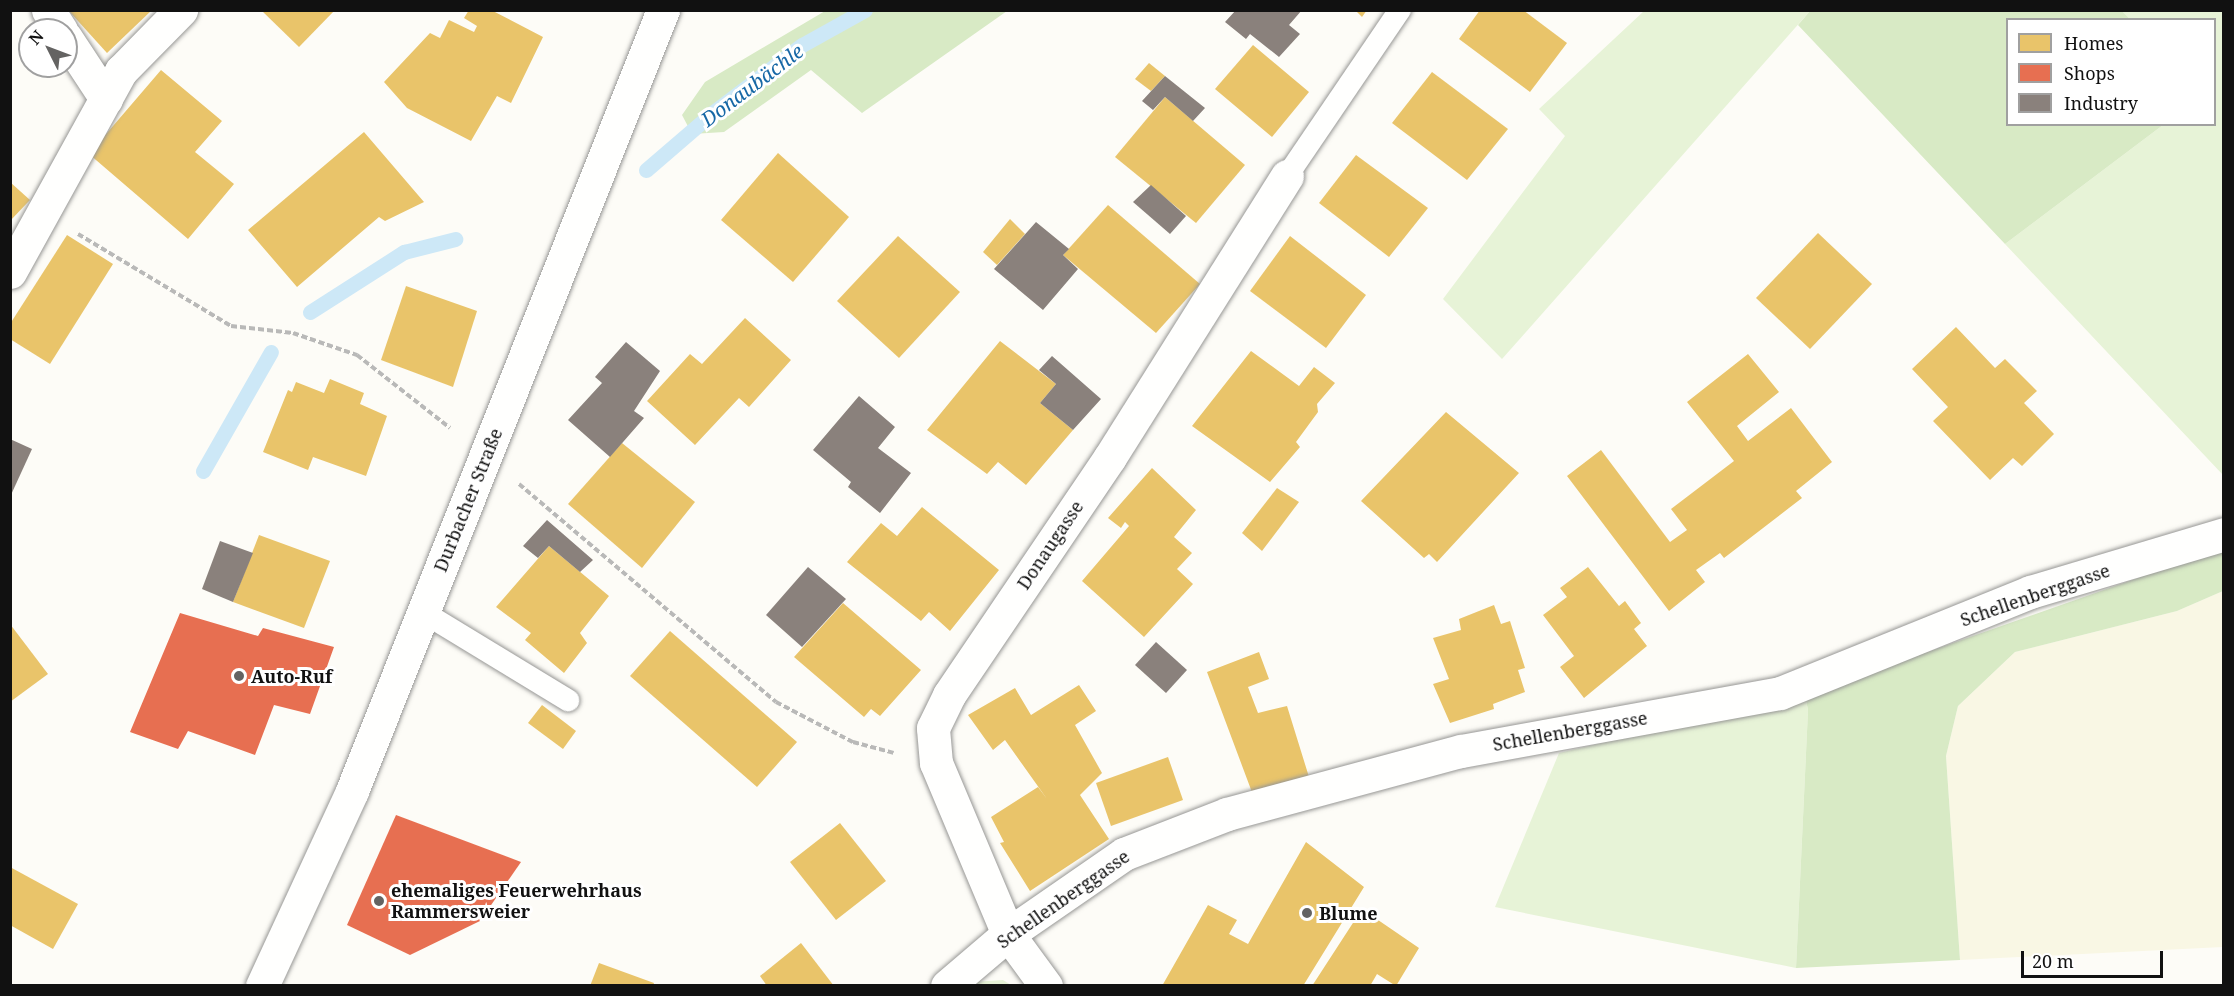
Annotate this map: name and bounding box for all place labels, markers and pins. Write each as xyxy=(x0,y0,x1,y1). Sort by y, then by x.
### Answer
place label: Auto-Ruf xyxy=(251,665,332,687)
marker: Auto-Ruf xyxy=(232,669,246,683)
place label: ehemaliges Feuerwehrhaus Rammersweier xyxy=(391,880,642,922)
marker: ehemaliges Feuerwehrhaus Rammersweier xyxy=(372,894,386,908)
place label: Blume xyxy=(1319,902,1377,924)
marker: Blume xyxy=(1300,906,1314,920)

